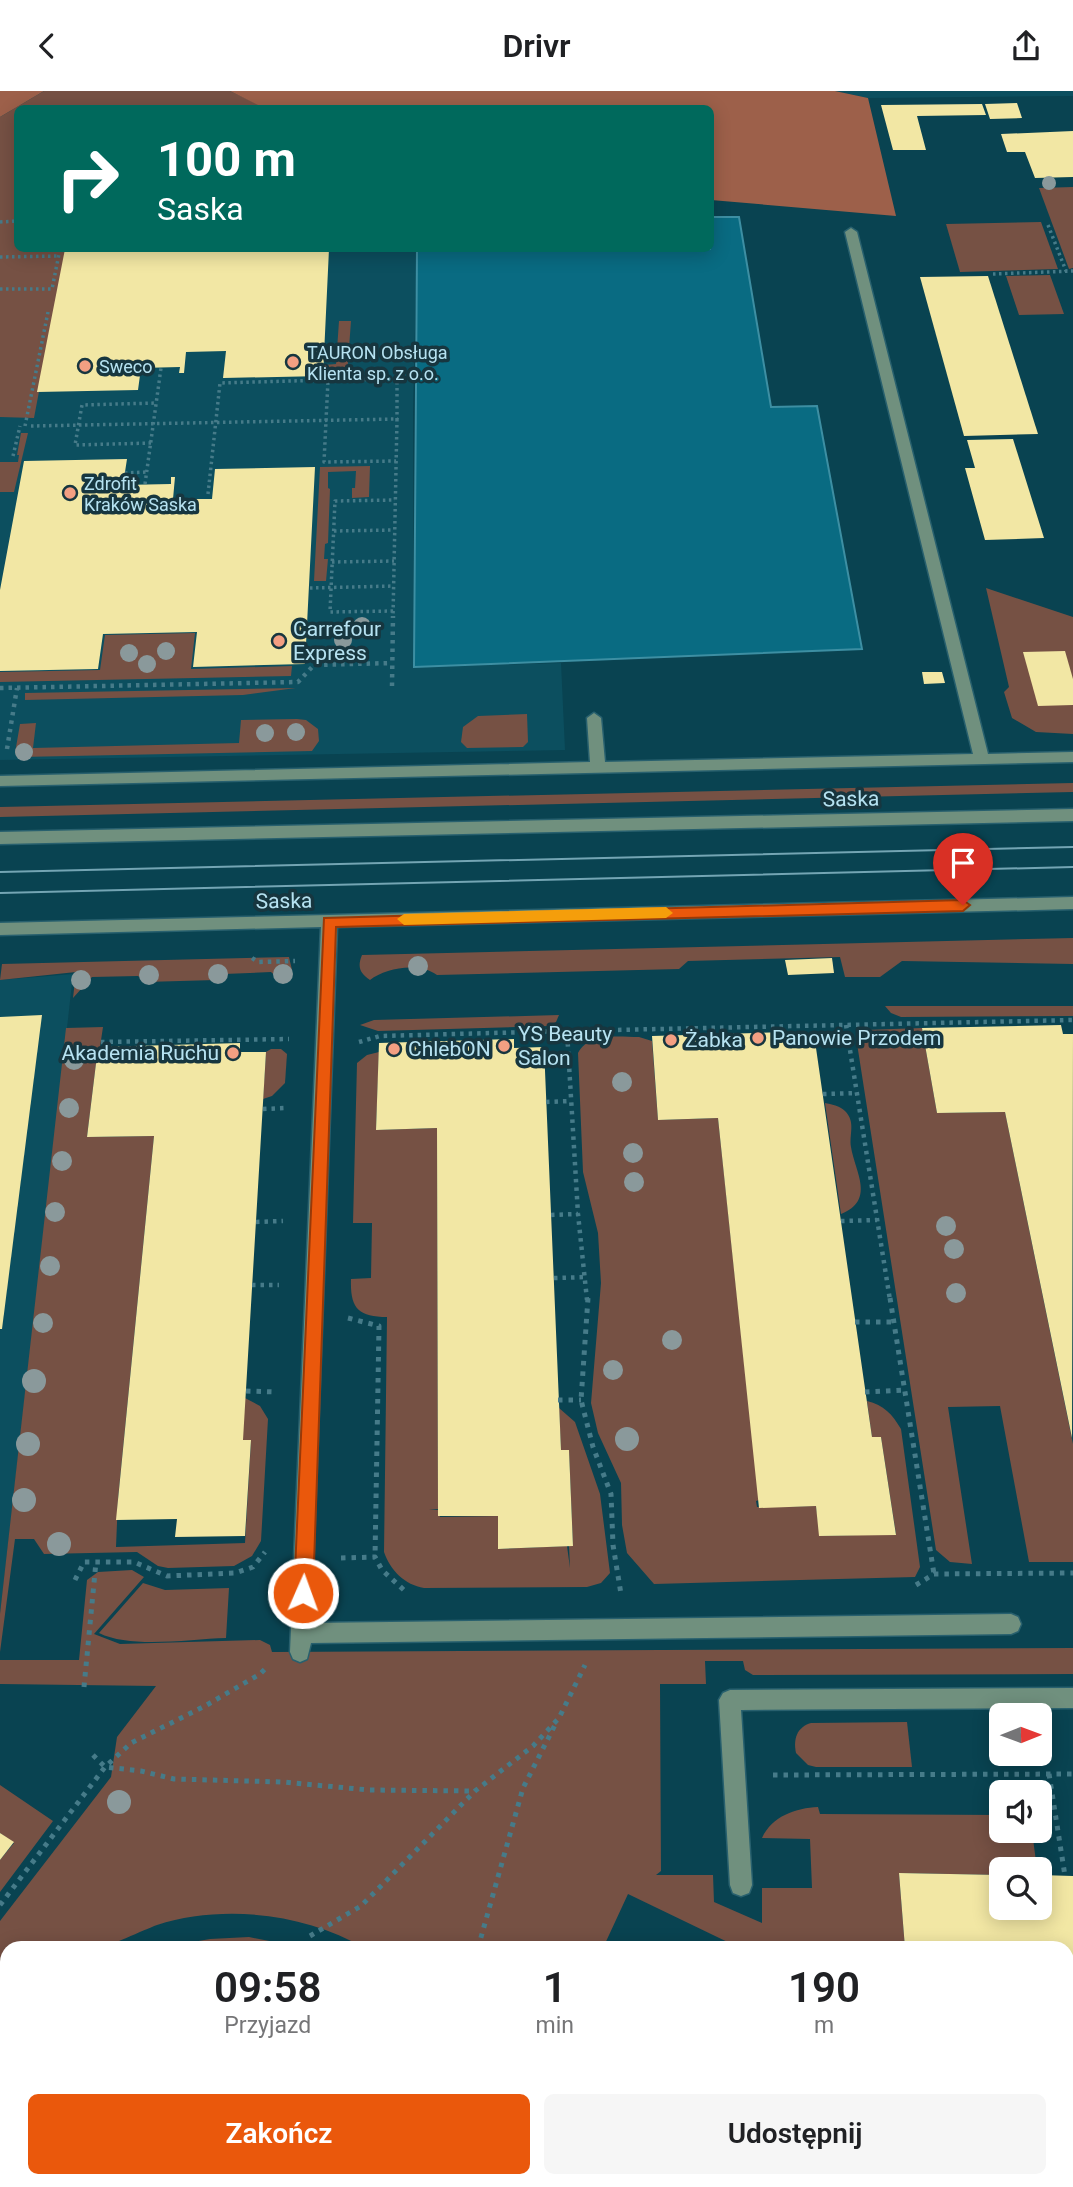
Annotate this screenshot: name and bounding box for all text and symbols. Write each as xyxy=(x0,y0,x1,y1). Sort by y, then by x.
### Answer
icon: back xyxy=(28,27,66,65)
text: Drivr xyxy=(502,27,571,65)
icon: share xyxy=(1007,27,1045,65)
text: 100 m xyxy=(157,131,296,188)
icon: right xyxy=(42,133,133,224)
text: Saska xyxy=(157,190,244,228)
place label: TAURON Obsługa Klienta sp. z o.o. xyxy=(307,342,448,384)
marker: TAURON Obsługa Klienta sp. z o.o. xyxy=(285,354,301,370)
place label: Sweco xyxy=(99,356,152,377)
marker: Sweco xyxy=(77,358,93,374)
place label: Zdrofit Kraków Saska xyxy=(84,473,197,515)
marker: Zdrofit Kraków Saska xyxy=(62,485,78,501)
place label: Carrefour Express xyxy=(293,617,381,665)
marker: Carrefour Express xyxy=(271,633,287,649)
street label: Saska xyxy=(822,787,880,811)
pin xyxy=(933,833,993,905)
icon: arrive xyxy=(944,844,982,882)
street label: Saska xyxy=(255,889,313,913)
place label: YS Beauty Salon xyxy=(518,1022,612,1070)
place label: Panowie Przodem xyxy=(772,1026,941,1050)
place label: Żabka xyxy=(685,1028,743,1052)
marker: Panowie Przodem xyxy=(750,1030,766,1046)
marker: Żabka xyxy=(663,1032,679,1048)
place label: ChlebON xyxy=(408,1037,491,1061)
marker: YS Beauty Salon xyxy=(496,1038,512,1054)
place label: Akademia Ruchu xyxy=(61,1041,219,1065)
marker: ChlebON xyxy=(386,1041,402,1057)
marker: Akademia Ruchu xyxy=(225,1045,241,1061)
position arrow xyxy=(266,1556,340,1630)
north arrow xyxy=(989,1703,1052,1766)
map controls xyxy=(989,1703,1052,1920)
button: sound xyxy=(989,1780,1052,1843)
button: search xyxy=(989,1857,1052,1920)
text: 09:58 xyxy=(214,1963,321,2012)
text: 1 xyxy=(543,1963,567,2012)
text: 190 xyxy=(788,1963,860,2012)
text: Przyjazd xyxy=(224,2012,311,2039)
text: min xyxy=(535,2012,574,2039)
text: m xyxy=(814,2012,834,2039)
button: Zakończ xyxy=(28,2094,530,2174)
button: Udostępnij xyxy=(544,2094,1046,2174)

